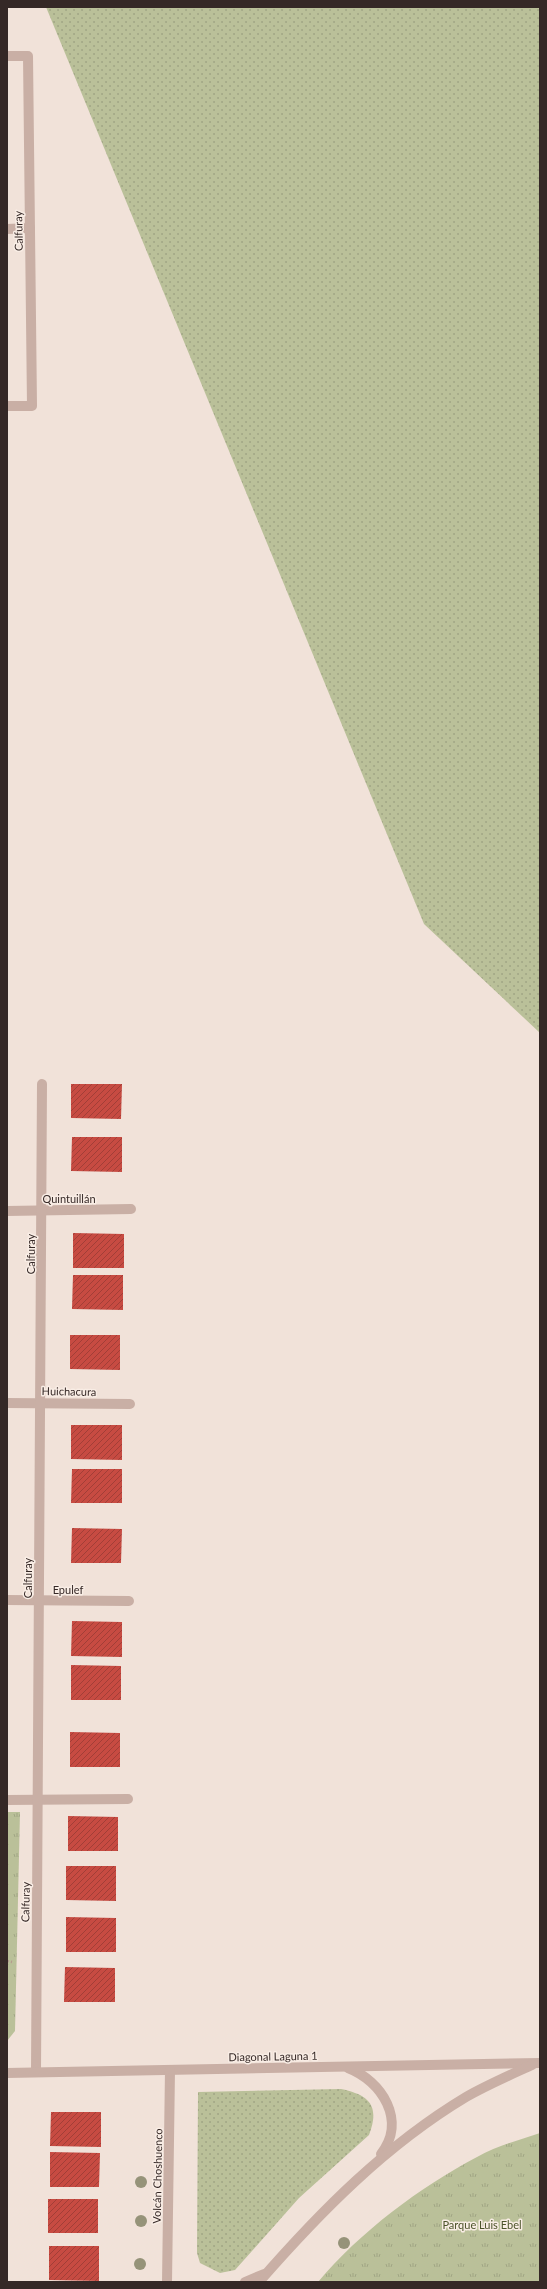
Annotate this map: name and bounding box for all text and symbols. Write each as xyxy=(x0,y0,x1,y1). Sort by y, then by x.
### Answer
street label: Calfuray xyxy=(11,210,25,251)
street label: Quintuillán xyxy=(42,1192,96,1205)
street label: Calfuray xyxy=(24,1234,37,1274)
street label: Huichacura xyxy=(42,1384,96,1398)
street label: Calfuray xyxy=(21,1558,34,1598)
street label: Epulef xyxy=(53,1583,83,1596)
street label: Calfuray xyxy=(18,1881,32,1922)
street label: Diagonal Laguna 1 xyxy=(228,2049,318,2063)
street label: Volcán Choshuenco xyxy=(150,2128,164,2224)
park label: Parque Luis Ebel xyxy=(442,2218,522,2231)

